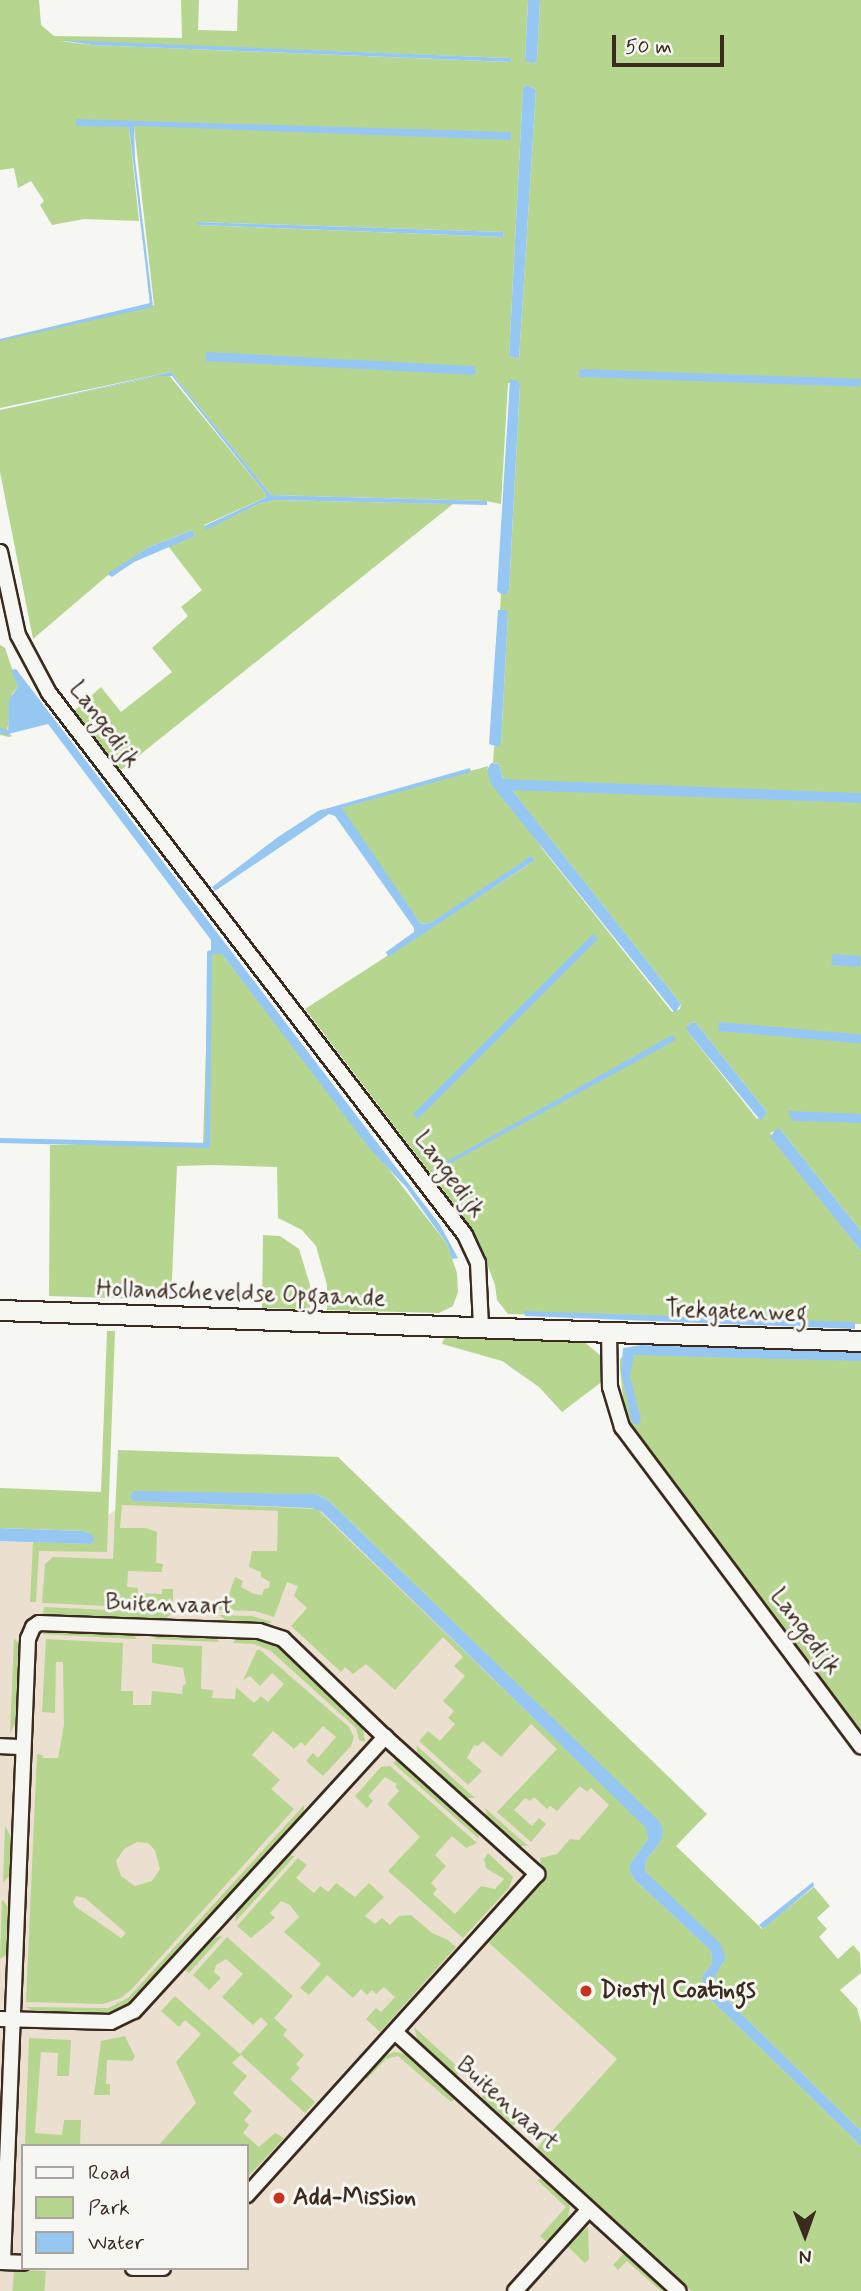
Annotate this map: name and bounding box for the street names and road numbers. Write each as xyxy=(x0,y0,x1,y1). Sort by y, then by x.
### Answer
street label: Langedijk xyxy=(62,676,146,774)
street label: Langedijk xyxy=(407,1126,491,1224)
street label: Hollandscheveldse Opgaande xyxy=(96,1275,386,1313)
street label: Trekgatenweg xyxy=(664,1295,808,1329)
street label: Langedijk xyxy=(763,1583,847,1681)
street label: Buitenvaart xyxy=(105,1588,233,1622)
street label: Buitenvaart xyxy=(450,2051,564,2157)

